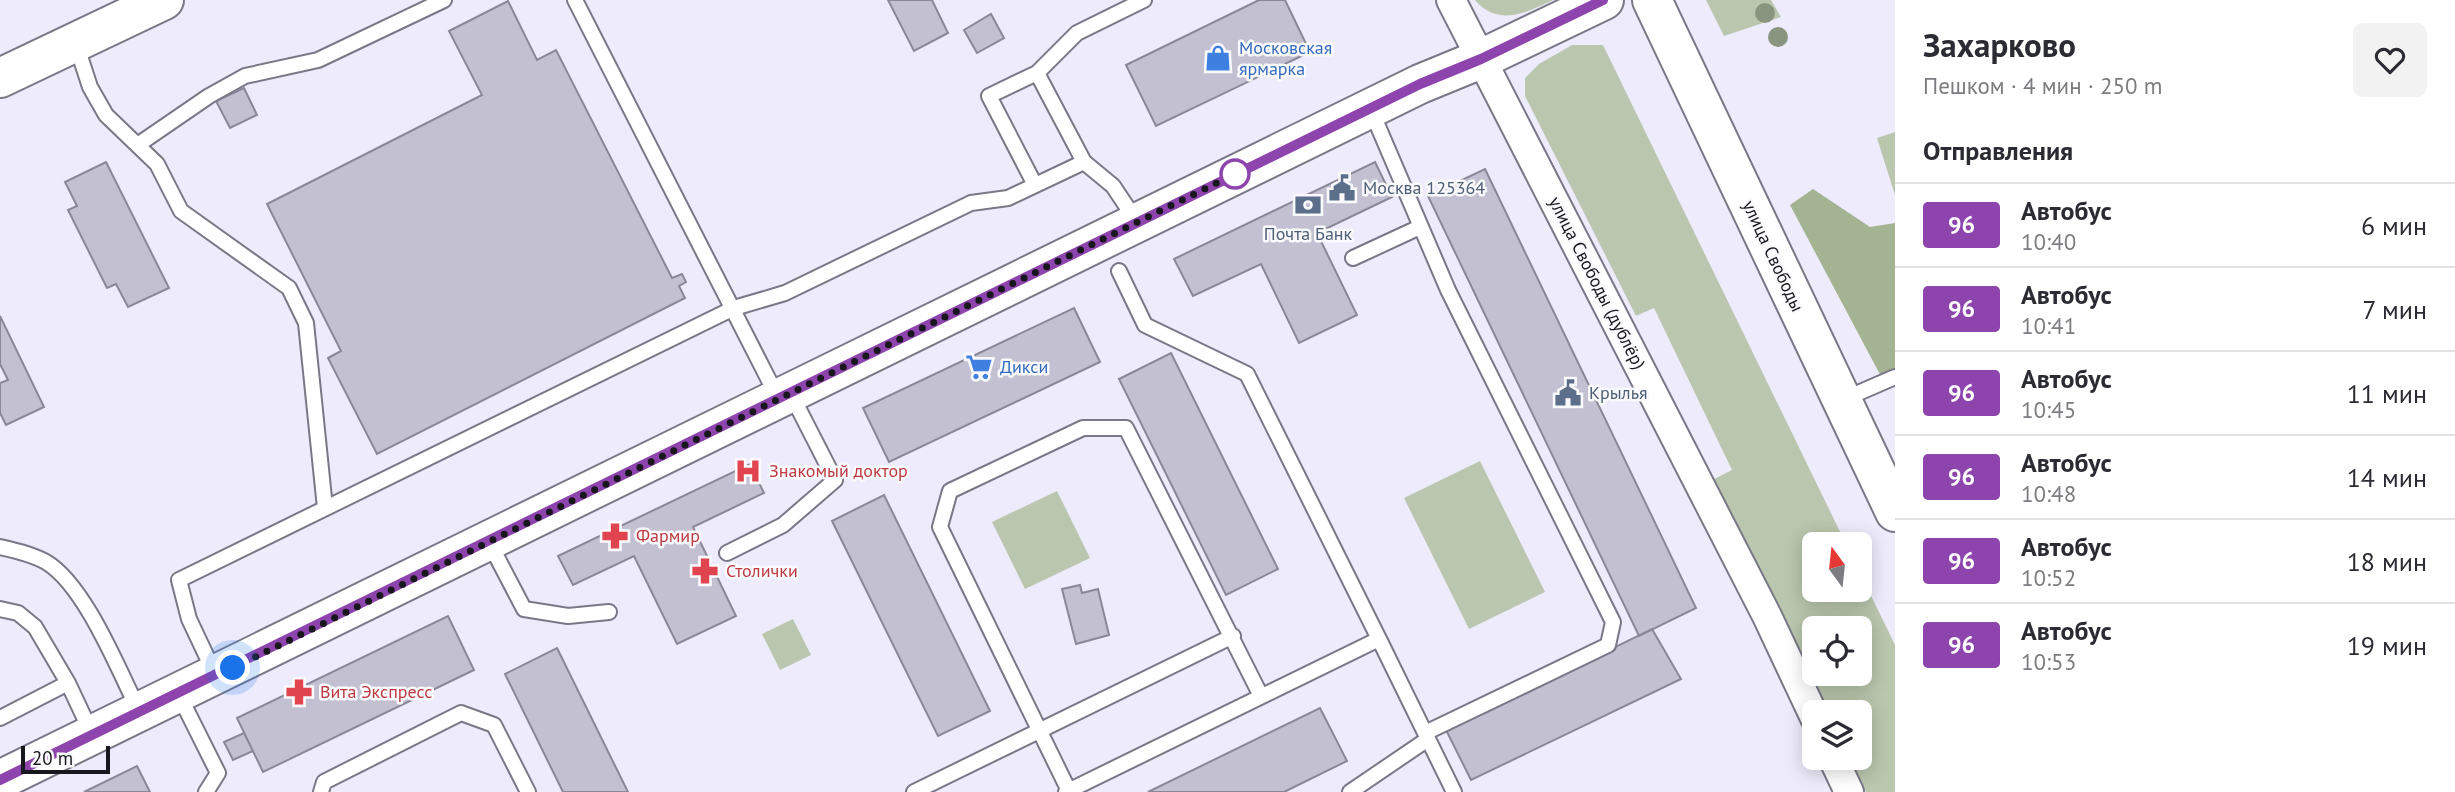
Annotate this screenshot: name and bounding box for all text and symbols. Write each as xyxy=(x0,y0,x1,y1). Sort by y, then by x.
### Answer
text: Захарково xyxy=(1923,23,2076,66)
button: heart xyxy=(2353,23,2427,97)
place label: Московская ярмарка xyxy=(1239,36,1332,80)
shop icon: Московская ярмарка xyxy=(1203,43,1233,73)
text: Пешком · 4 мин · 250 m xyxy=(1923,71,2162,100)
text: Отправления xyxy=(1923,134,2073,167)
unlabelled marker xyxy=(1220,159,1250,189)
public building icon: Москва 125364 xyxy=(1327,173,1357,203)
place label: Москва 125364 xyxy=(1363,176,1485,199)
bank icon: Почта Банк xyxy=(1293,190,1323,220)
street label: улица Свободы (дублёр) xyxy=(1544,193,1651,373)
text: Автобус xyxy=(2021,194,2112,227)
street label: улица Свободы xyxy=(1738,196,1809,315)
text: 96 xyxy=(1948,209,1975,240)
text: 6 мин xyxy=(2361,209,2427,242)
place label: Почта Банк xyxy=(1264,222,1353,245)
text: 10:40 xyxy=(2021,227,2076,256)
text: Автобус xyxy=(2021,278,2112,311)
text: 96 xyxy=(1948,293,1975,324)
text: 7 мин xyxy=(2362,293,2427,326)
text: 10:41 xyxy=(2021,311,2076,340)
supermarket icon: Дикси xyxy=(964,352,994,382)
place label: Дикси xyxy=(1000,355,1048,378)
text: Автобус xyxy=(2021,362,2112,395)
text: 96 xyxy=(1948,377,1975,408)
text: 11 мин xyxy=(2347,377,2427,410)
public building icon: Крылья xyxy=(1553,378,1583,408)
place label: Крылья xyxy=(1589,381,1648,404)
text: 10:45 xyxy=(2021,395,2076,424)
text: Автобус xyxy=(2021,446,2112,479)
hospital icon: Знакомый доктор xyxy=(733,456,763,486)
place label: Знакомый доктор xyxy=(769,459,908,482)
text: 96 xyxy=(1948,461,1975,492)
text: 14 мин xyxy=(2347,461,2427,494)
text: 10:48 xyxy=(2021,479,2076,508)
pharmacy icon: Фармир xyxy=(600,521,630,551)
place label: Фармир xyxy=(636,524,700,547)
text: Автобус xyxy=(2021,530,2112,563)
north arrow xyxy=(1802,532,1872,602)
map controls xyxy=(1802,532,1872,770)
text: 96 xyxy=(1948,545,1975,576)
text: 18 мин xyxy=(2347,545,2427,578)
pharmacy icon: Столички xyxy=(690,556,720,586)
place label: Столички xyxy=(726,559,798,582)
text: 10:52 xyxy=(2021,563,2076,592)
text: Автобус xyxy=(2021,614,2112,647)
button: locate xyxy=(1802,616,1872,686)
text: 96 xyxy=(1948,629,1975,660)
text: 19 мин xyxy=(2347,629,2427,662)
text: 10:53 xyxy=(2021,647,2076,676)
your location xyxy=(215,650,250,685)
pharmacy icon: Вита Экспресс xyxy=(284,677,314,707)
place label: Вита Экспресс xyxy=(320,680,432,703)
button: layers xyxy=(1802,700,1872,770)
scale bar xyxy=(21,743,110,775)
text: 20 m xyxy=(32,746,73,770)

